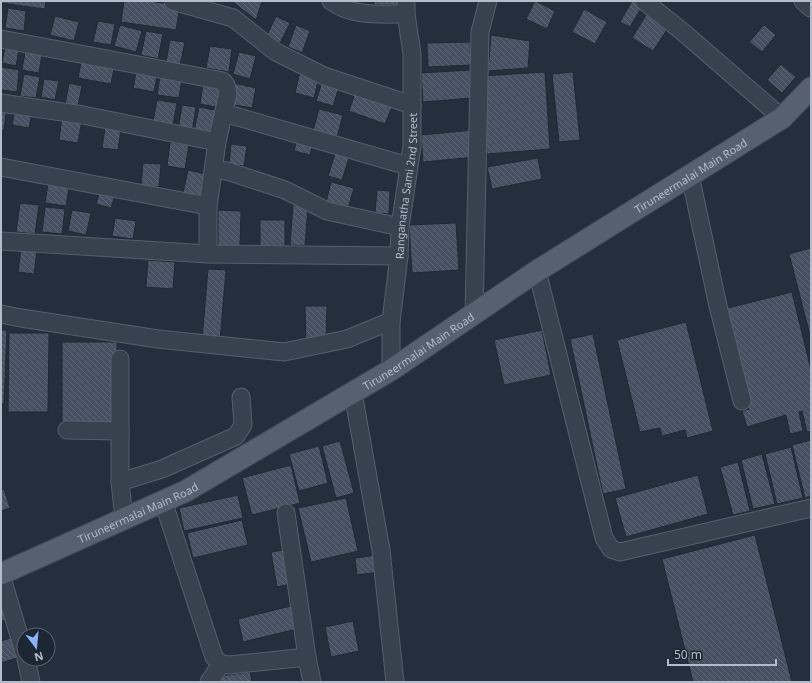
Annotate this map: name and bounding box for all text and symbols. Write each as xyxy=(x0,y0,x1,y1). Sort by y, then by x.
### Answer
street label: Ranganatha Sami 2nd Street xyxy=(391,113,420,259)
street label: Tiruneermalai Main Road xyxy=(631,134,750,216)
street label: Tiruneermalai Main Road xyxy=(360,309,477,393)
street label: Tiruneermalai Main Road xyxy=(75,478,201,546)
north arrow xyxy=(16,627,56,667)
scale bar xyxy=(668,641,776,667)
text: 50 m xyxy=(674,646,702,663)
text: N xyxy=(33,649,45,666)

